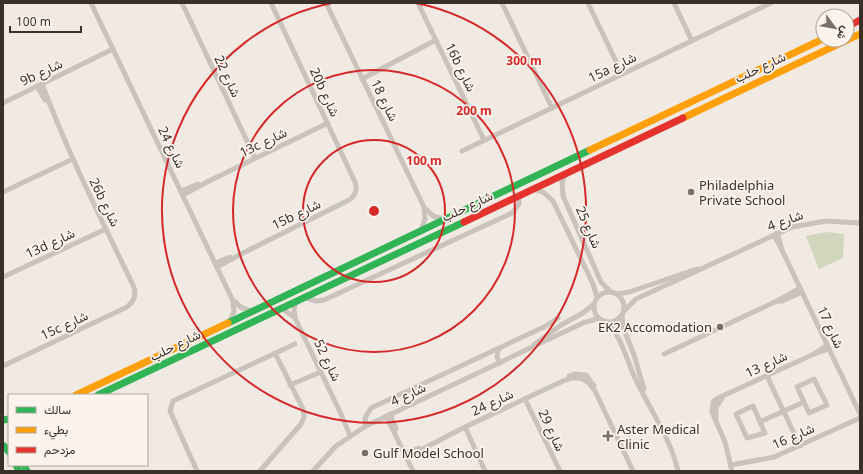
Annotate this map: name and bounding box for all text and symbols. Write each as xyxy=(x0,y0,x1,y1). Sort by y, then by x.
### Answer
scale bar xyxy=(10,8,81,34)
north arrow xyxy=(815,8,855,48)
text: 100 m xyxy=(16,13,51,30)
text: ش xyxy=(834,24,854,43)
street label: 16b شارع xyxy=(441,40,481,95)
street label: شارع حلب xyxy=(732,47,789,88)
street label: 15a شارع xyxy=(585,48,640,87)
street label: شارع 22 xyxy=(210,52,246,100)
text: 300 m xyxy=(506,52,542,69)
street label: 9b شارع xyxy=(17,54,66,91)
street label: 20b شارع xyxy=(305,64,344,120)
street label: شارع 18 xyxy=(366,76,403,124)
text: 200 m xyxy=(456,102,492,119)
street label: شارع 24 xyxy=(153,123,190,171)
street label: 13c شارع xyxy=(236,123,290,162)
text: 100 m xyxy=(406,152,442,169)
street label: 26b شارع xyxy=(85,175,125,230)
place label: Philadelphia Private School xyxy=(699,176,785,209)
street label: شارع حلب xyxy=(439,186,496,227)
marker: Philadelphia Private School xyxy=(686,187,696,197)
street label: 15b شارع xyxy=(269,194,324,234)
street label: شارع 25 xyxy=(571,203,606,251)
centre of rings xyxy=(367,204,381,218)
street label: شارع 4 xyxy=(765,205,806,236)
street label: 13d شارع xyxy=(22,224,78,263)
street label: شارع 17 xyxy=(813,303,849,351)
street label: 15c شارع xyxy=(37,306,91,345)
place label: EK2 Accomodation xyxy=(598,318,712,336)
marker: EK2 Accomodation xyxy=(715,322,725,332)
street label: شارع حلب xyxy=(147,325,204,366)
street label: شارع 52 xyxy=(309,336,346,384)
street label: شارع 13 xyxy=(742,346,790,382)
street label: شارع 4 xyxy=(387,378,429,411)
street label: شارع 24 xyxy=(468,384,516,420)
legend xyxy=(8,394,148,466)
text: سالك xyxy=(44,401,71,418)
street label: شارع 29 xyxy=(534,406,570,454)
street label: شارع 16 xyxy=(769,419,817,454)
place label: Aster Medical Clinic xyxy=(617,420,700,453)
text: بطيء xyxy=(44,421,68,440)
marker: Aster Medical Clinic xyxy=(602,430,614,442)
text: مزدحم xyxy=(44,441,75,458)
place label: Gulf Model School xyxy=(373,444,484,462)
marker: Gulf Model School xyxy=(360,448,370,458)

